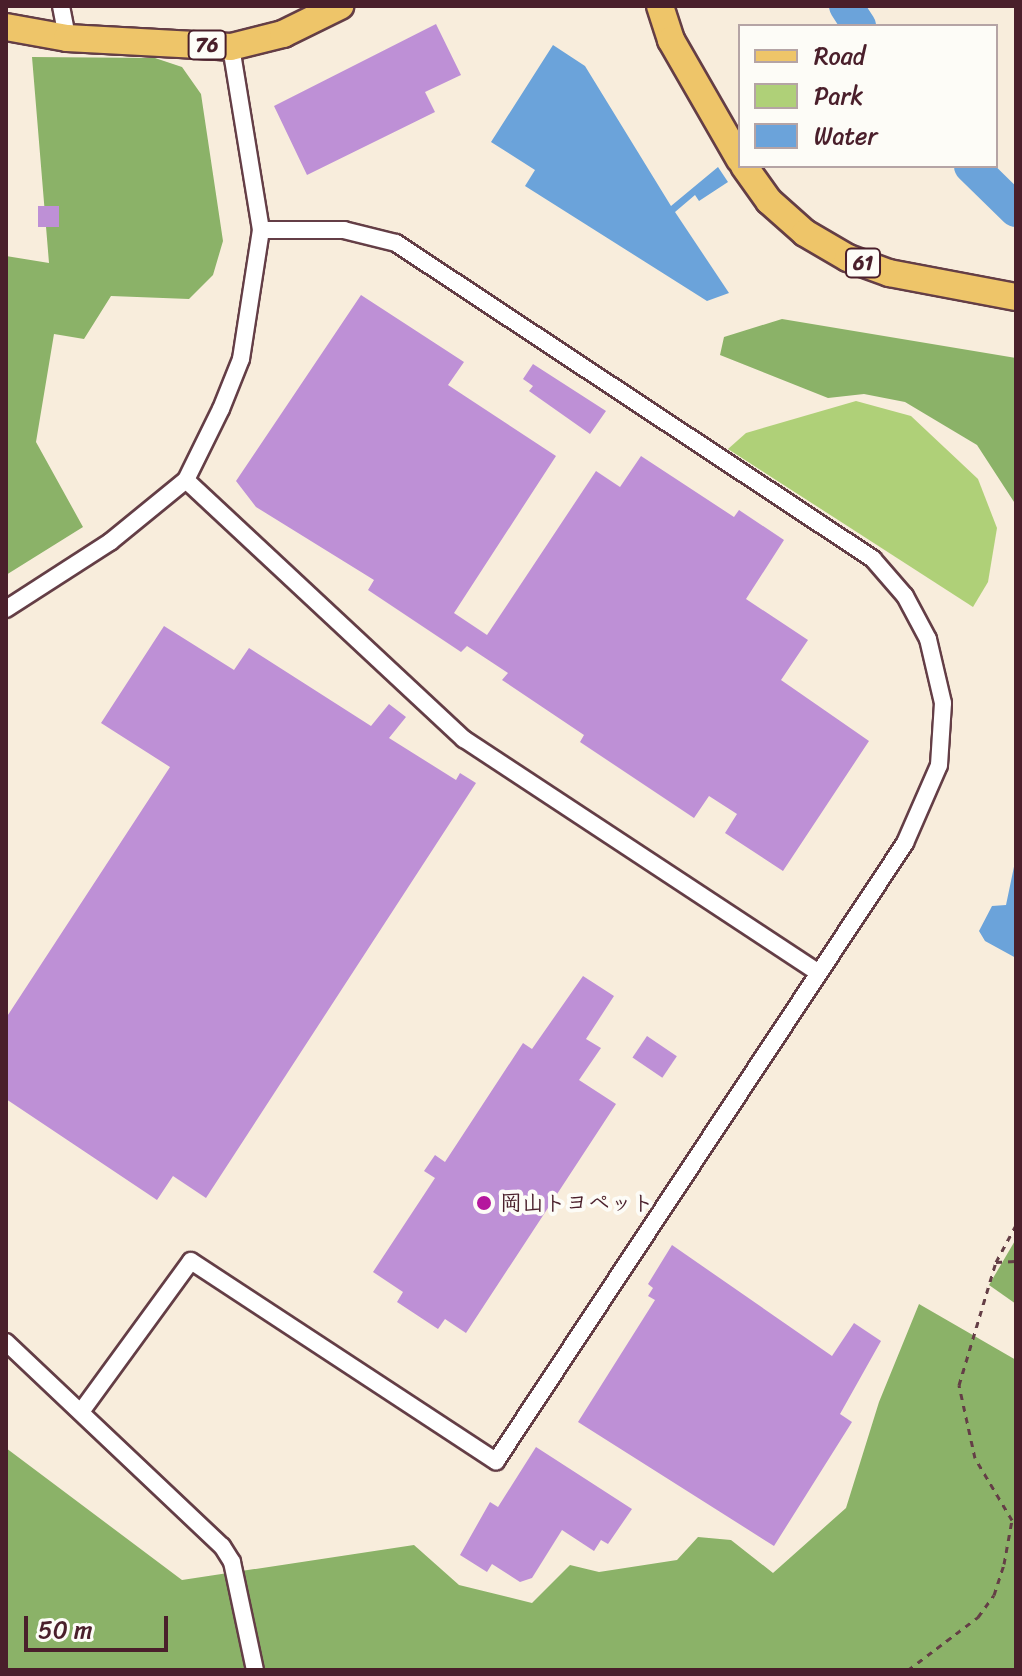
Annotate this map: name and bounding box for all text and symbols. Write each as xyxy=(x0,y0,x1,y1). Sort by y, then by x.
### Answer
legend xyxy=(738,24,998,168)
road number: 76 xyxy=(187,29,227,61)
text: Road xyxy=(814,35,865,77)
text: Park xyxy=(814,75,863,117)
text: Water xyxy=(814,115,877,157)
road number: 61 xyxy=(845,247,881,279)
place label: 岡山トヨペット xyxy=(500,1190,654,1216)
marker: 岡山トヨペット xyxy=(475,1194,493,1212)
scale bar xyxy=(28,1600,172,1650)
text: 50 m xyxy=(38,1609,93,1651)

